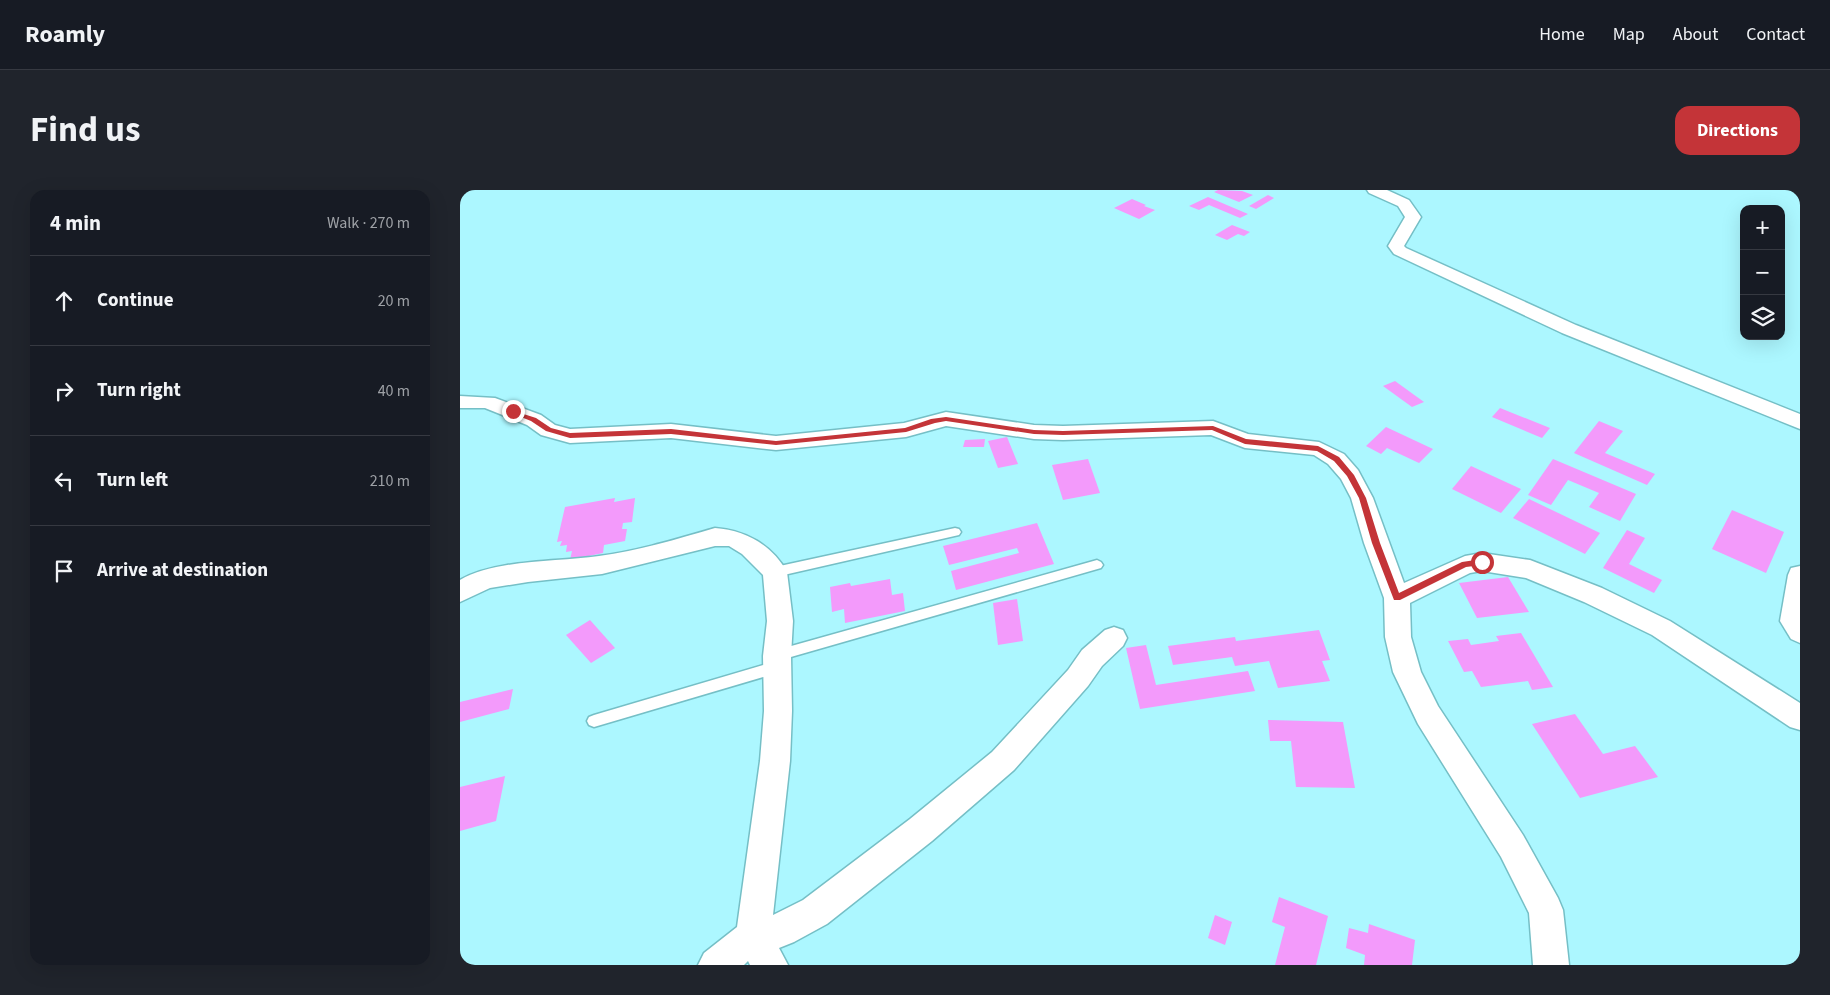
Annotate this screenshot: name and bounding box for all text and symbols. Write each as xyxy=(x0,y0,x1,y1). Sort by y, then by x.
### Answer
text: Roamly xyxy=(25,17,105,52)
text: Home xyxy=(1539,22,1585,47)
text: Map xyxy=(1613,22,1645,47)
text: About xyxy=(1673,22,1718,47)
text: Contact xyxy=(1746,22,1805,47)
text: Find us xyxy=(30,105,140,155)
button: Directions xyxy=(1675,106,1800,155)
map controls xyxy=(1740,205,1785,340)
button: + xyxy=(1740,205,1785,250)
text: 4 min xyxy=(50,208,101,238)
text: Walk · 270 m xyxy=(327,212,410,234)
button: − xyxy=(1740,250,1785,295)
icon: ahead xyxy=(50,287,78,315)
text: Continue xyxy=(97,287,174,314)
text: 20 m xyxy=(378,290,410,312)
button: layers xyxy=(1740,295,1785,340)
icon: right xyxy=(50,377,78,405)
text: Turn right xyxy=(97,377,181,404)
text: 40 m xyxy=(378,380,410,402)
route end xyxy=(502,400,525,423)
icon: left xyxy=(50,467,78,495)
text: Turn left xyxy=(97,467,168,494)
text: 210 m xyxy=(370,470,410,492)
route start xyxy=(1471,551,1494,574)
icon: arrive xyxy=(50,557,78,585)
text: Arrive at destination xyxy=(97,557,268,584)

